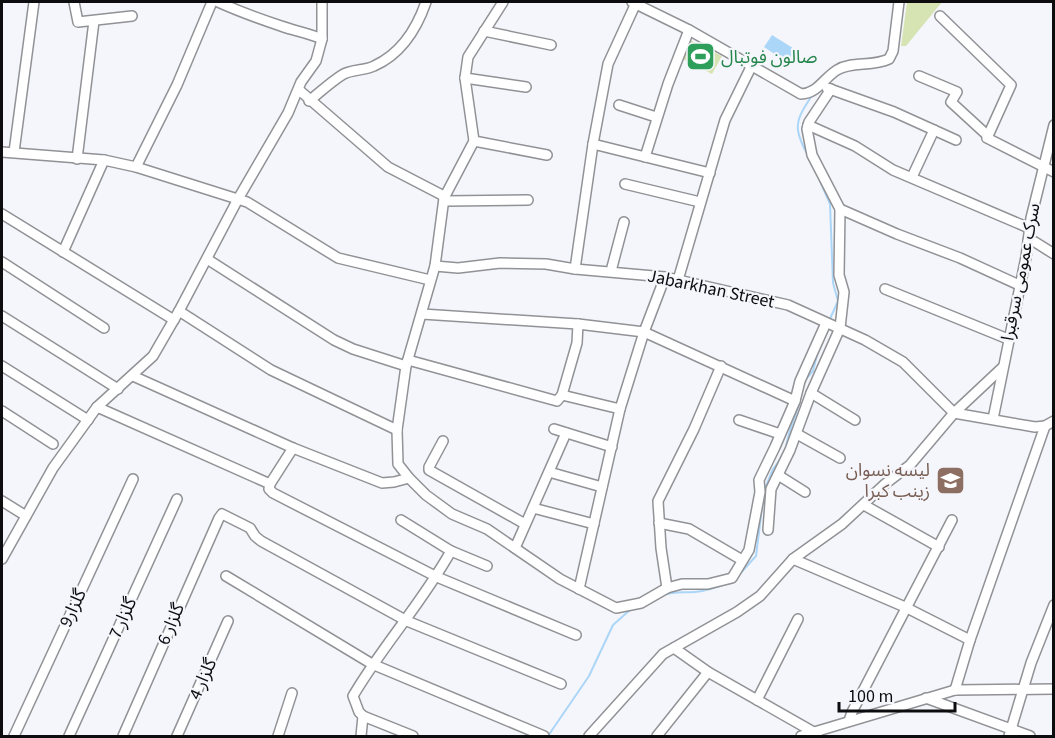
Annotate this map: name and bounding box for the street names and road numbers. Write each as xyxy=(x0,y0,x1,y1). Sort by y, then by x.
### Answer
street label: سرک عمومی سرقبرا xyxy=(995,201,1047,343)
street label: Jabarkhan Street xyxy=(645,263,777,315)
street label: گلزار9 xyxy=(53,584,93,631)
street label: گلزار 7 xyxy=(103,593,143,643)
street label: گلزار 6 xyxy=(151,599,191,649)
street label: گلزار 4 xyxy=(183,654,223,704)

